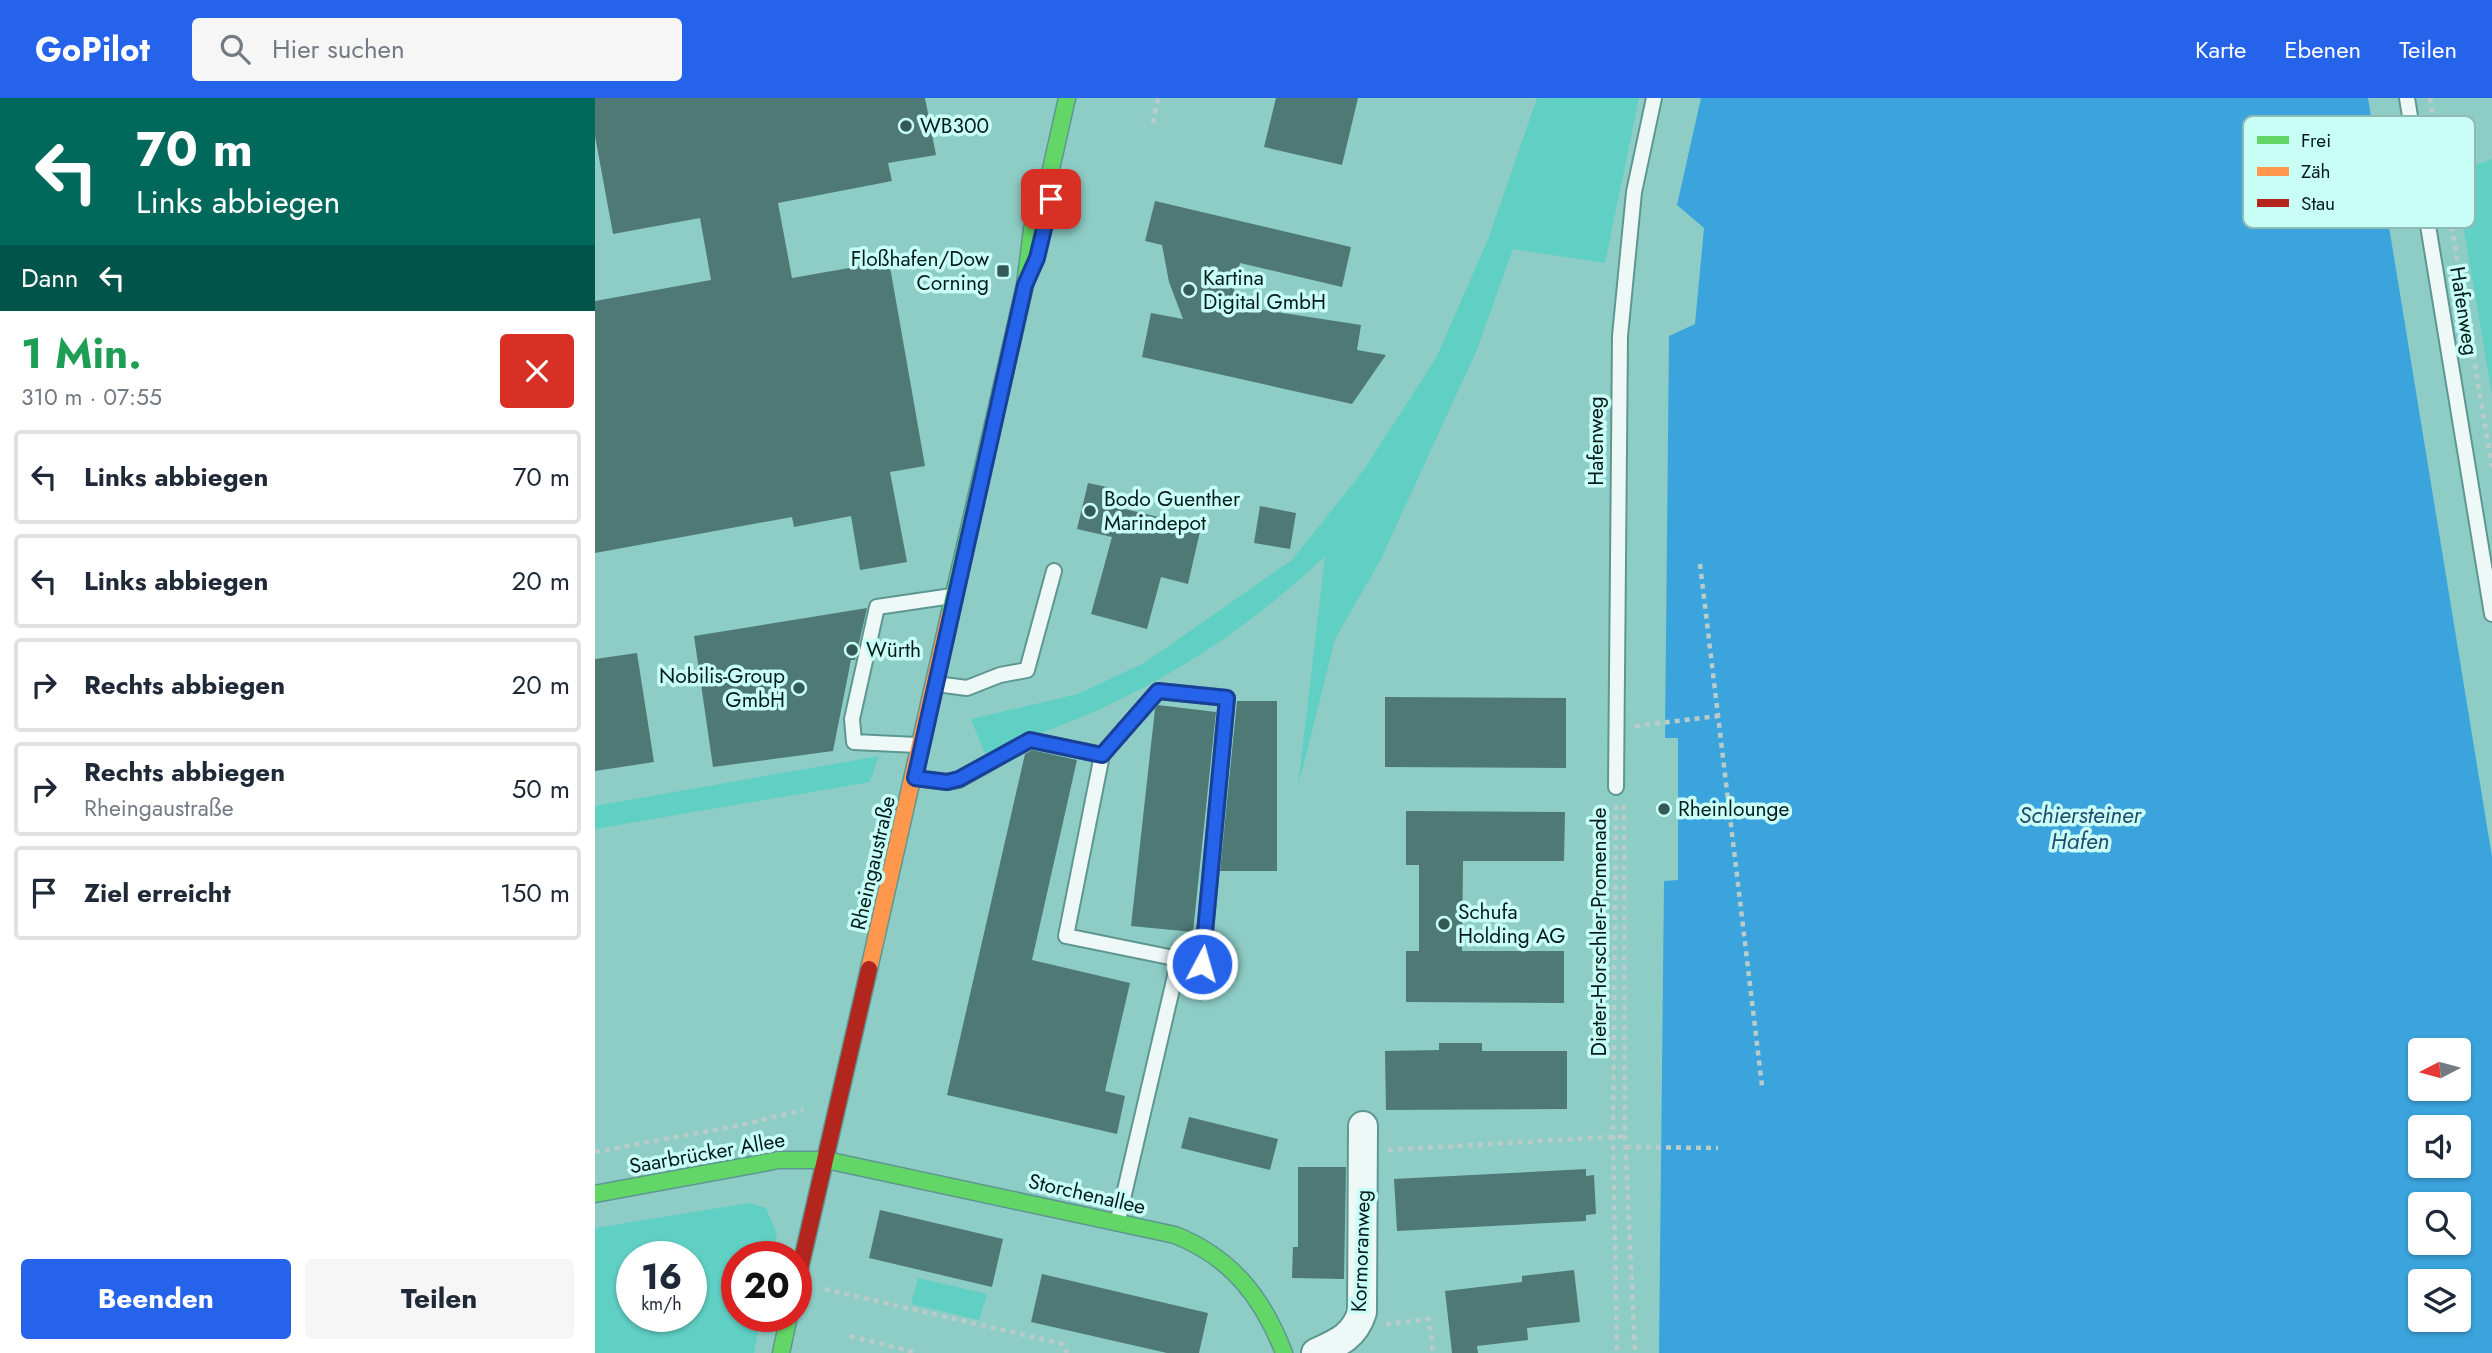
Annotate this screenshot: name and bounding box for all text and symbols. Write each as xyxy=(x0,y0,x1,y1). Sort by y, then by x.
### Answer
search box xyxy=(192,18,682,81)
text: GoPilot xyxy=(35,26,150,73)
icon: search xyxy=(216,30,254,68)
text: Hier suchen xyxy=(272,30,405,68)
text: Karte xyxy=(2195,32,2246,67)
text: Ebenen xyxy=(2284,32,2361,67)
text: Teilen xyxy=(2399,32,2457,67)
place label: WB300 xyxy=(920,111,989,141)
text: 70 m xyxy=(136,114,253,184)
legend xyxy=(2243,116,2475,228)
marker: WB300 xyxy=(898,118,914,134)
icon: left xyxy=(21,126,112,217)
text: Frei xyxy=(2301,127,2331,154)
text: Zäh xyxy=(2301,158,2331,185)
pin xyxy=(1021,169,1081,229)
text: Links abbiegen xyxy=(136,179,340,225)
icon: arrive xyxy=(1032,180,1070,218)
text: Stau xyxy=(2301,190,2335,217)
place label: Floßhafen/Dow Corning xyxy=(851,244,990,298)
text: Dann xyxy=(21,259,79,297)
icon: left xyxy=(93,259,131,297)
marker: Floßhafen/Dow Corning xyxy=(995,263,1011,279)
place label: Kartina Digital GmbH xyxy=(1203,263,1326,317)
street label: Hafenweg xyxy=(2442,264,2486,358)
marker: Kartina Digital GmbH xyxy=(1181,282,1197,298)
text: 1 Min. xyxy=(21,323,142,384)
button: close xyxy=(500,334,574,408)
text: 310 m · 07:55 xyxy=(21,380,162,414)
street label: Hafenweg xyxy=(1581,396,1611,486)
icon: left xyxy=(25,458,63,496)
text: Links abbiegen xyxy=(84,458,268,496)
text: 70 m xyxy=(513,458,570,496)
place label: Bodo Guenther Marindepot xyxy=(1104,484,1241,538)
marker: Bodo Guenther Marindepot xyxy=(1082,503,1098,519)
icon: left xyxy=(25,562,63,600)
text: Links abbiegen xyxy=(84,562,268,600)
text: 20 m xyxy=(512,562,570,600)
place label: Würth xyxy=(866,635,921,665)
marker: Würth xyxy=(844,642,860,658)
place label: Nobilis-Group GmbH xyxy=(659,661,785,715)
icon: right xyxy=(25,666,63,704)
text: Rechts abbiegen xyxy=(84,666,285,704)
text: 20 m xyxy=(512,666,570,704)
marker: Nobilis-Group GmbH xyxy=(791,680,807,696)
text: Rechts abbiegen xyxy=(84,753,285,791)
icon: right xyxy=(25,770,63,808)
text: 50 m xyxy=(512,770,570,808)
text: Rheingaustraße xyxy=(84,791,234,825)
street label: Rheingaustraße xyxy=(843,793,903,933)
place label: Rheinlounge xyxy=(1678,794,1789,824)
water label: Schiersteiner Hafen xyxy=(2019,798,2142,858)
marker: Rheinlounge xyxy=(1656,801,1672,817)
street label: Dieter-Horschler-Promenade xyxy=(1584,807,1614,1057)
icon: arrive xyxy=(25,874,63,912)
text: Ziel erreicht xyxy=(84,874,231,912)
text: 150 m xyxy=(500,874,570,912)
place label: Schufa Holding AG xyxy=(1458,897,1566,951)
marker: Schufa Holding AG xyxy=(1436,916,1452,932)
position arrow xyxy=(1165,927,1239,1001)
north arrow xyxy=(2408,1038,2471,1101)
map controls xyxy=(2408,1038,2471,1332)
button: sound xyxy=(2408,1115,2471,1178)
street label: Saarbrücker Allee xyxy=(627,1125,787,1181)
street label: Storchenallee xyxy=(1026,1166,1149,1222)
street label: Kormoranweg xyxy=(1344,1189,1378,1313)
button: search xyxy=(2408,1192,2471,1255)
speed limit sign: 20 xyxy=(721,1241,812,1332)
text: 16 xyxy=(641,1252,682,1302)
button: Beenden xyxy=(21,1259,291,1339)
button: Teilen xyxy=(305,1259,574,1339)
button: layers xyxy=(2408,1269,2471,1332)
text: km/h xyxy=(641,1291,682,1317)

